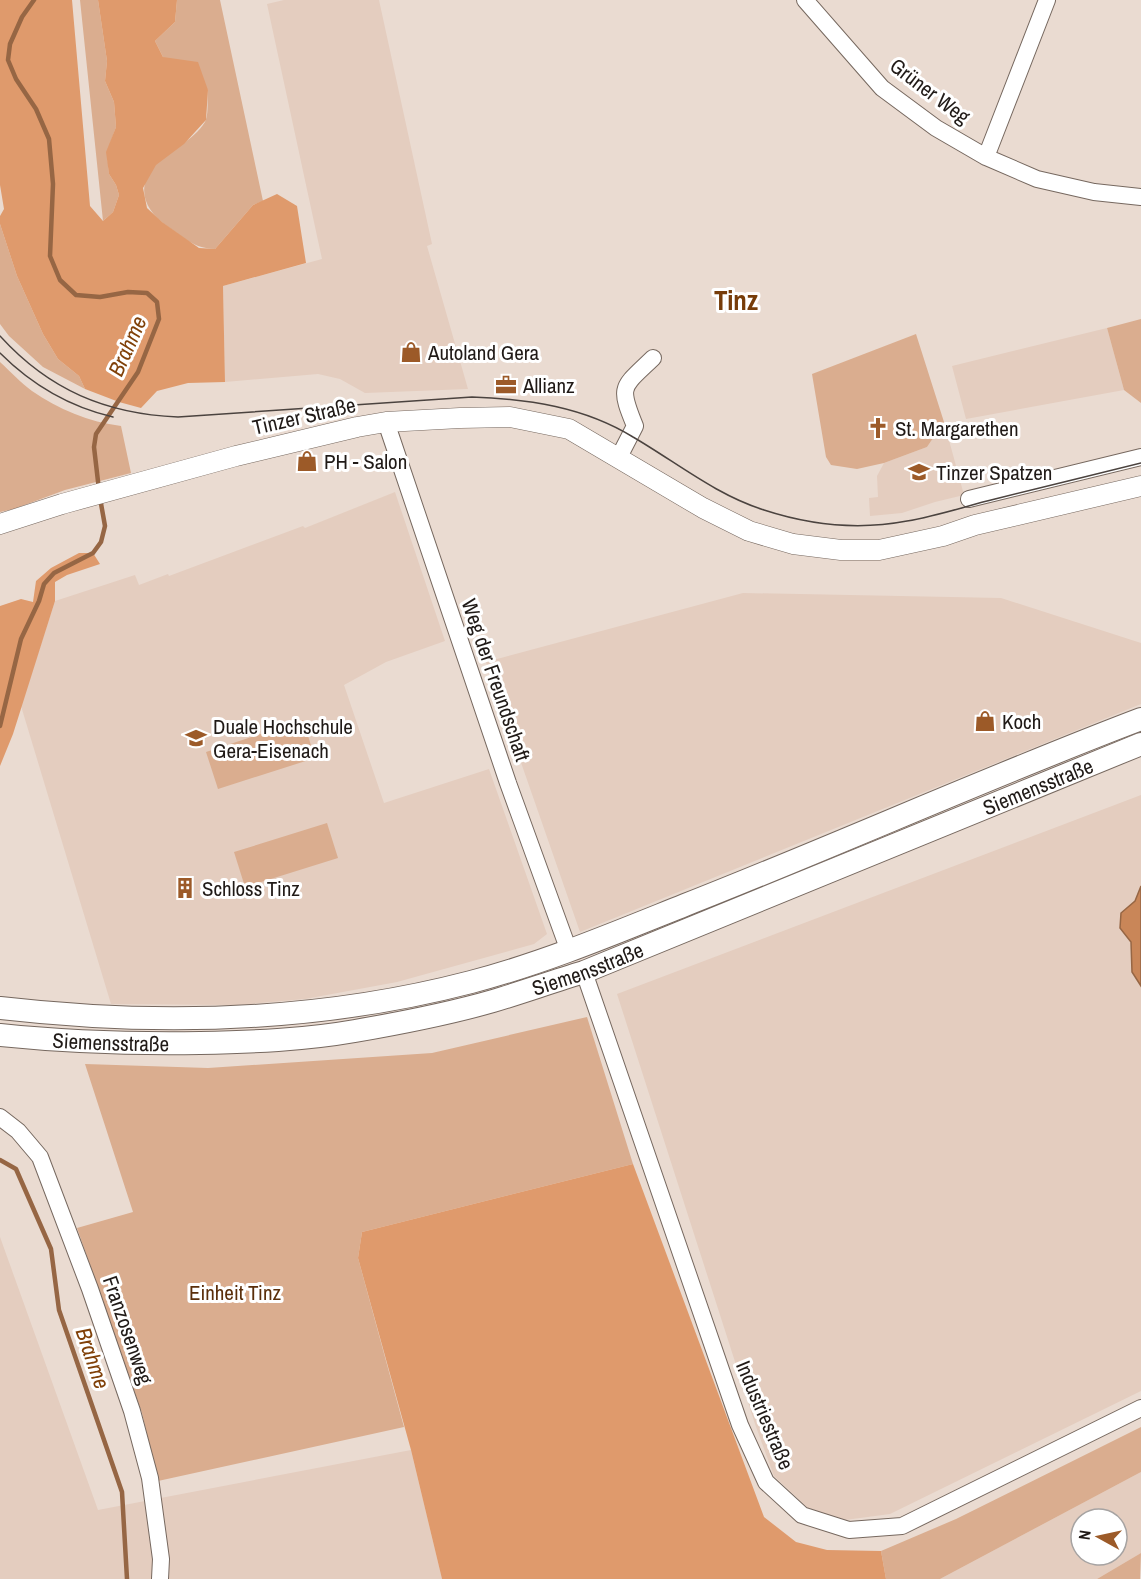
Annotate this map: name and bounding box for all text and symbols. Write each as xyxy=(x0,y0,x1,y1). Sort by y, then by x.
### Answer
street label: Grüner Weg xyxy=(884,51,976,131)
district label: Tinz xyxy=(714,282,758,318)
water label: Brahme xyxy=(100,311,154,381)
place label: Autoland Gera xyxy=(427,338,539,367)
shop icon: Autoland Gera xyxy=(399,340,423,364)
place label: Allianz xyxy=(522,371,575,400)
office icon: Allianz xyxy=(494,373,518,397)
street label: Tinzer Straße xyxy=(250,390,358,442)
place label: St. Margarethen xyxy=(895,414,1018,443)
church icon: St. Margarethen xyxy=(866,416,890,440)
place label: PH - Salon xyxy=(324,447,407,476)
shop icon: PH - Salon xyxy=(295,449,319,473)
place label: Tinzer Spatzen xyxy=(936,458,1052,487)
school or university icon: Tinzer Spatzen xyxy=(907,460,931,484)
street label: Weg der Freundschaft xyxy=(455,595,537,765)
place label: Koch xyxy=(1002,707,1041,736)
shop icon: Koch xyxy=(973,709,997,733)
place label: Duale Hochschule Gera-Eisenach xyxy=(213,712,353,765)
school or university icon: Duale Hochschule Gera-Eisenach xyxy=(184,726,208,750)
street label: Siemensstraße xyxy=(978,751,1097,822)
place label: Schloss Tinz xyxy=(202,874,300,903)
building icon: Schloss Tinz xyxy=(173,876,197,900)
street label: Siemensstraße xyxy=(528,935,648,1002)
street label: Siemensstraße xyxy=(51,1025,169,1058)
street label: Franzosenweg xyxy=(96,1272,160,1389)
park label: Einheit Tinz xyxy=(189,1278,281,1307)
water label: Brahme xyxy=(69,1323,117,1393)
street label: Industriestraße xyxy=(729,1356,801,1474)
north arrow xyxy=(1069,1507,1129,1567)
text: N xyxy=(1073,1529,1096,1541)

